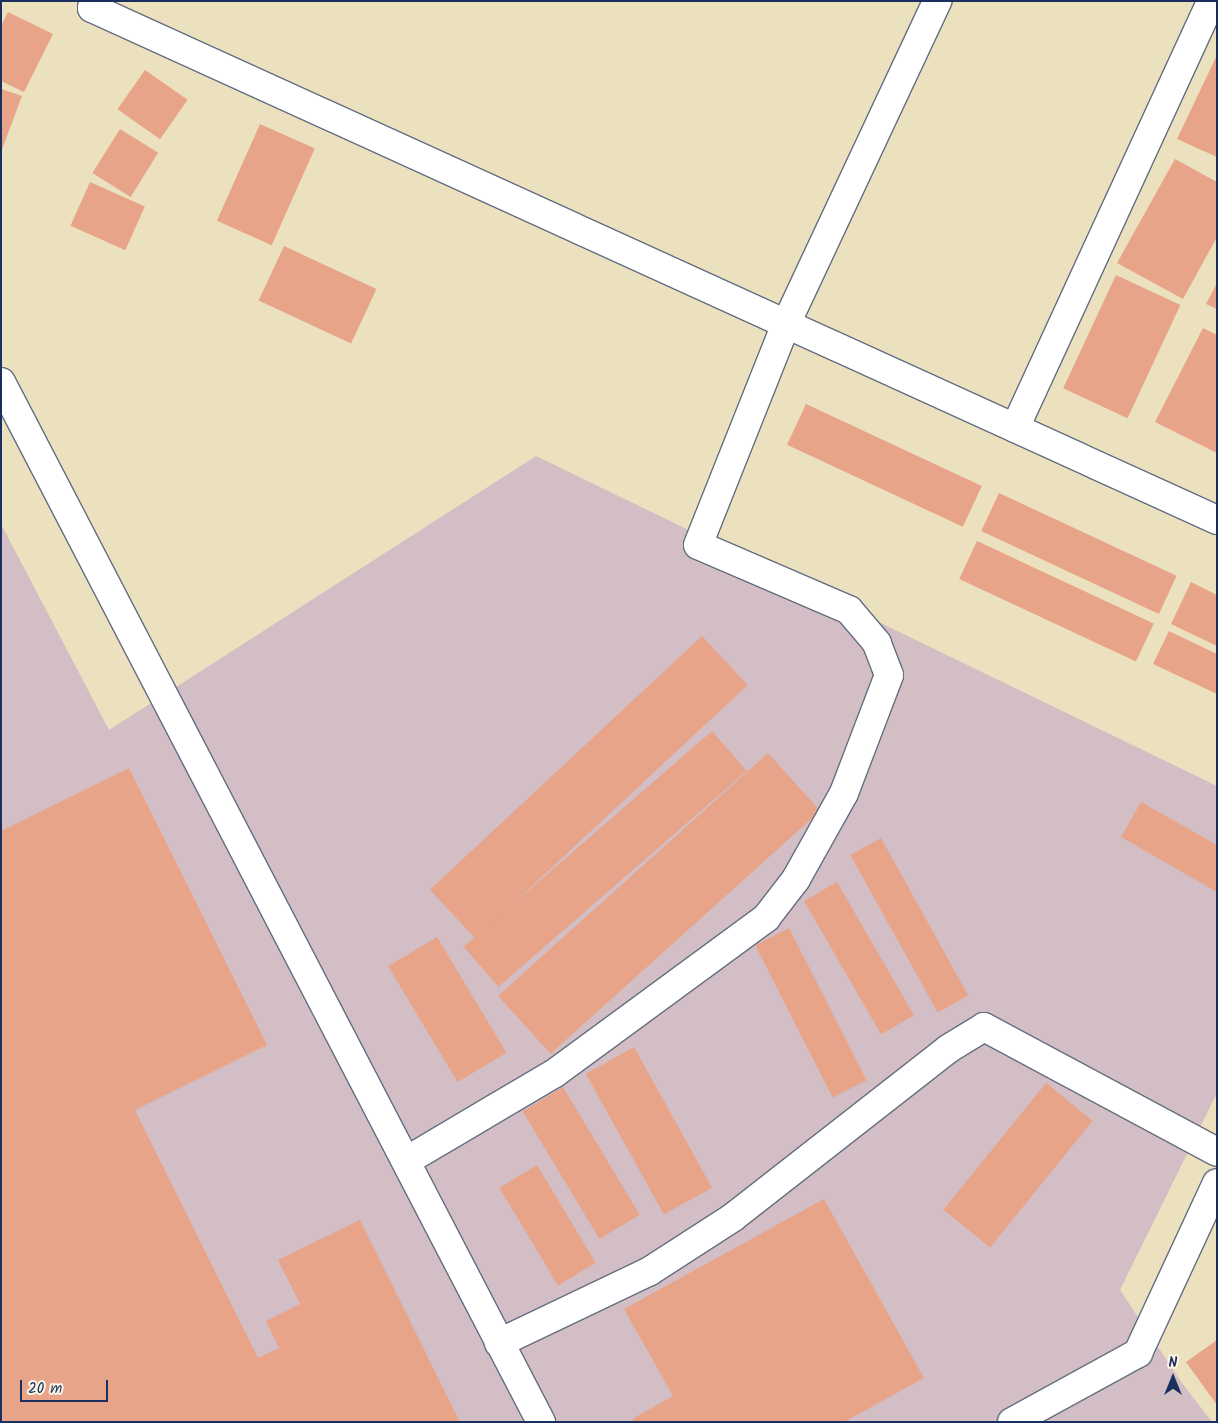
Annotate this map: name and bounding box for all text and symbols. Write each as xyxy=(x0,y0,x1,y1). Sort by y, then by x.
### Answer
text: N xyxy=(1169,1352,1177,1374)
north arrow xyxy=(1148,1353,1198,1403)
scale bar xyxy=(22,1370,110,1402)
text: 20 m xyxy=(28,1377,62,1401)

